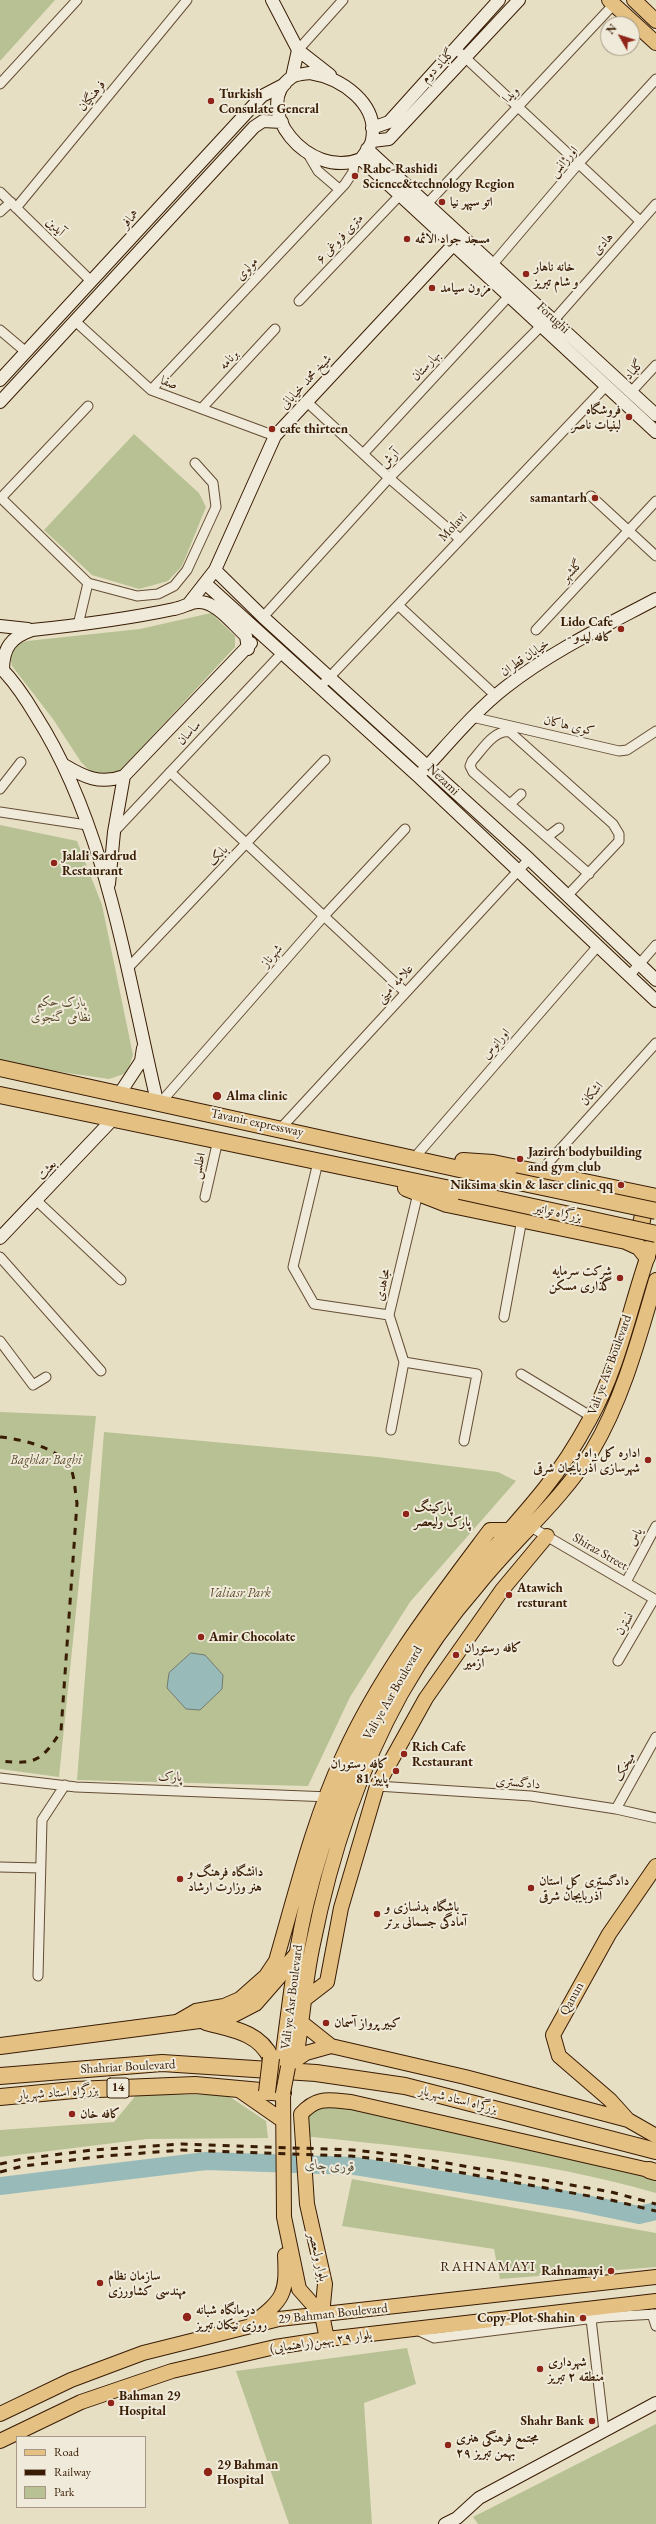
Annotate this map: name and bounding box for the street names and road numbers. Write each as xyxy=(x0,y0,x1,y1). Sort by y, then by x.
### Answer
street label: گلباد دوم xyxy=(418,46,458,86)
street label: فرهنگیان xyxy=(75,77,109,115)
street label: ویدا xyxy=(499,83,523,107)
street label: اورژانس xyxy=(546,143,582,181)
street label: همافر xyxy=(117,206,143,232)
street label: ۶ متری فروغی xyxy=(313,211,367,267)
street label: آیدین xyxy=(42,214,68,240)
street label: هادی xyxy=(589,230,617,258)
street label: مولوی xyxy=(232,254,262,284)
street label: Forughi xyxy=(533,299,573,337)
street label: برنامه xyxy=(216,347,242,373)
street label: بهارستان xyxy=(408,348,444,384)
street label: شیخ محمد خیابانی xyxy=(277,351,335,413)
street label: گلباد xyxy=(621,357,647,383)
street label: صفا xyxy=(158,373,180,393)
street label: آرش xyxy=(377,446,403,472)
street label: Molavi xyxy=(435,509,471,545)
street label: گلشهر xyxy=(558,556,586,586)
street label: خیابان قطران xyxy=(497,636,553,680)
street label: کوی هاکان xyxy=(542,713,596,739)
street label: ساسان xyxy=(174,717,204,749)
street label: Nezami xyxy=(424,761,462,799)
street label: بابک xyxy=(205,842,231,870)
street label: شهرناز xyxy=(258,941,286,971)
street label: علامه امینی xyxy=(373,961,417,1007)
street label: اورانوس xyxy=(478,1025,514,1063)
street label: اشکان xyxy=(577,1079,607,1109)
street label: Tavanir expressway xyxy=(209,1106,305,1140)
street label: اطلس xyxy=(189,1151,209,1181)
street label: بعثت xyxy=(34,1157,60,1183)
street label: بزرگراه توانیر xyxy=(533,1200,583,1226)
street label: مجاهدی xyxy=(372,1267,394,1303)
street label: Vali ye Asr Boulevard xyxy=(585,1313,635,1417)
street label: یاس xyxy=(624,1525,646,1549)
street label: Shiraz Street xyxy=(570,1530,630,1574)
street label: نسترن xyxy=(612,1610,638,1638)
street label: Vali ye Asr Boulevard xyxy=(360,1643,426,1743)
street label: میخک xyxy=(611,1750,639,1784)
street label: پارک xyxy=(158,1769,182,1785)
street label: دادگستری xyxy=(495,1773,541,1793)
street label: Vali ye Asr Boulevard xyxy=(278,1944,306,2050)
street label: Qanun xyxy=(557,1980,587,2018)
street label: Shahriar Boulevard xyxy=(80,2057,176,2077)
road number: 14 xyxy=(107,2078,129,2098)
street label: بزرگراه استاد شهریار xyxy=(17,2082,99,2104)
street label: بزرگراه استاد شهریار xyxy=(417,2083,499,2117)
street label: بلوار ولىعصر xyxy=(305,2231,331,2283)
street label: 29 Bahman Boulevard xyxy=(277,2300,389,2328)
street label: بلوار ٢٩ بهمن(راهنمایی) xyxy=(269,2327,373,2357)

